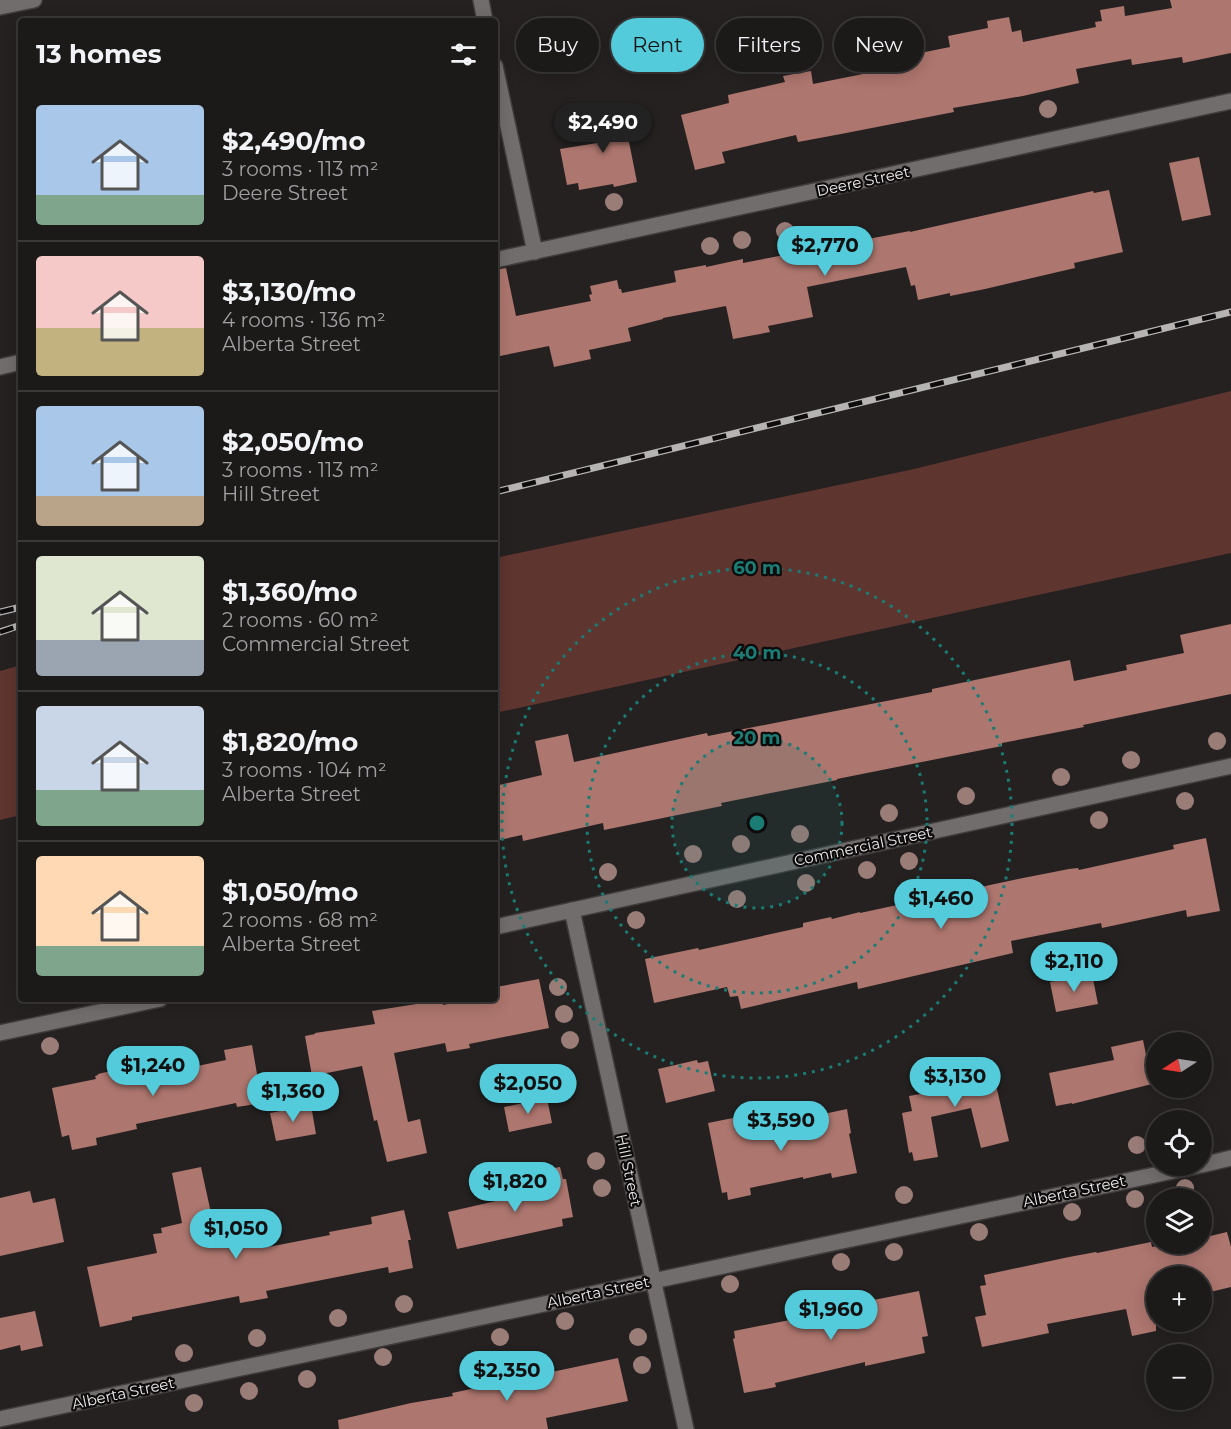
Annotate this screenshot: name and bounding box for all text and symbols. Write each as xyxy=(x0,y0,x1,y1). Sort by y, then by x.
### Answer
chip: Buy xyxy=(516,18,599,72)
chip: Rent xyxy=(611,18,704,72)
chip: Filters xyxy=(716,18,822,72)
chip: New xyxy=(834,18,924,72)
text: 13 homes xyxy=(36,38,162,70)
icon: filters xyxy=(447,38,480,71)
pin: $2,490 xyxy=(554,103,652,154)
text: $2,490 xyxy=(568,110,638,134)
text: $2,490/mo xyxy=(222,125,365,157)
icon: home xyxy=(84,129,156,201)
text: 3 rooms · 113 m² xyxy=(222,157,379,181)
street label: Deere Street xyxy=(815,162,911,200)
text: Deere Street xyxy=(222,181,348,205)
pin: $2,770 xyxy=(776,226,874,277)
text: $2,770 xyxy=(791,233,859,257)
text: $3,130/mo xyxy=(222,276,356,308)
icon: home xyxy=(84,280,156,352)
text: 4 rooms · 136 m² xyxy=(222,308,386,332)
text: Alberta Street xyxy=(222,332,361,356)
text: $2,050/mo xyxy=(222,426,364,458)
icon: home xyxy=(84,430,156,502)
text: 3 rooms · 113 m² xyxy=(222,458,379,482)
text: Hill Street xyxy=(222,482,320,506)
text: 60 m xyxy=(733,557,781,579)
text: $1,360/mo xyxy=(222,576,358,608)
icon: home xyxy=(84,580,156,652)
text: 2 rooms · 60 m² xyxy=(222,608,378,632)
text: Commercial Street xyxy=(222,632,410,656)
text: 40 m xyxy=(733,642,781,664)
text: $1,820/mo xyxy=(222,726,358,758)
text: 20 m xyxy=(734,727,780,749)
icon: home xyxy=(84,730,156,802)
text: 3 rooms · 104 m² xyxy=(222,758,387,782)
text: Alberta Street xyxy=(222,782,361,806)
centre of rings xyxy=(747,813,767,833)
street label: Commercial Street xyxy=(792,822,934,870)
text: $1,050/mo xyxy=(222,876,358,908)
pin: $1,460 xyxy=(892,879,990,930)
icon: home xyxy=(84,880,156,952)
text: $1,460 xyxy=(908,886,974,910)
text: 2 rooms · 68 m² xyxy=(222,908,378,932)
text: Alberta Street xyxy=(222,932,361,956)
pin: $2,110 xyxy=(1025,942,1123,993)
text: $2,110 xyxy=(1045,949,1103,973)
north arrow xyxy=(1146,1032,1212,1098)
map controls xyxy=(1146,1032,1212,1410)
pin: $1,240 xyxy=(104,1046,202,1097)
text: $1,240 xyxy=(121,1053,185,1077)
pin: $3,130 xyxy=(906,1057,1004,1108)
pin: $2,050 xyxy=(479,1064,577,1115)
text: $3,130 xyxy=(924,1064,986,1088)
text: $2,050 xyxy=(494,1071,562,1095)
pin: $1,360 xyxy=(244,1072,342,1123)
text: $1,360 xyxy=(261,1079,325,1103)
pin: $3,590 xyxy=(732,1101,830,1152)
text: $3,590 xyxy=(747,1108,815,1132)
button: locate xyxy=(1146,1110,1212,1176)
street label: Hill Street xyxy=(612,1132,646,1208)
pin: $1,820 xyxy=(466,1162,564,1213)
text: $1,820 xyxy=(483,1169,547,1193)
street label: Alberta Street xyxy=(1021,1171,1127,1211)
button: layers xyxy=(1146,1188,1212,1254)
pin: $1,050 xyxy=(187,1209,285,1260)
text: $1,050 xyxy=(204,1216,268,1240)
button: + xyxy=(1146,1266,1212,1332)
street label: Alberta Street xyxy=(545,1272,651,1312)
pin: $1,960 xyxy=(782,1290,880,1341)
text: $1,960 xyxy=(799,1297,863,1321)
button: − xyxy=(1146,1344,1212,1410)
pin: $2,350 xyxy=(458,1351,556,1402)
text: $2,350 xyxy=(473,1358,541,1382)
street label: Alberta Street xyxy=(70,1373,176,1413)

